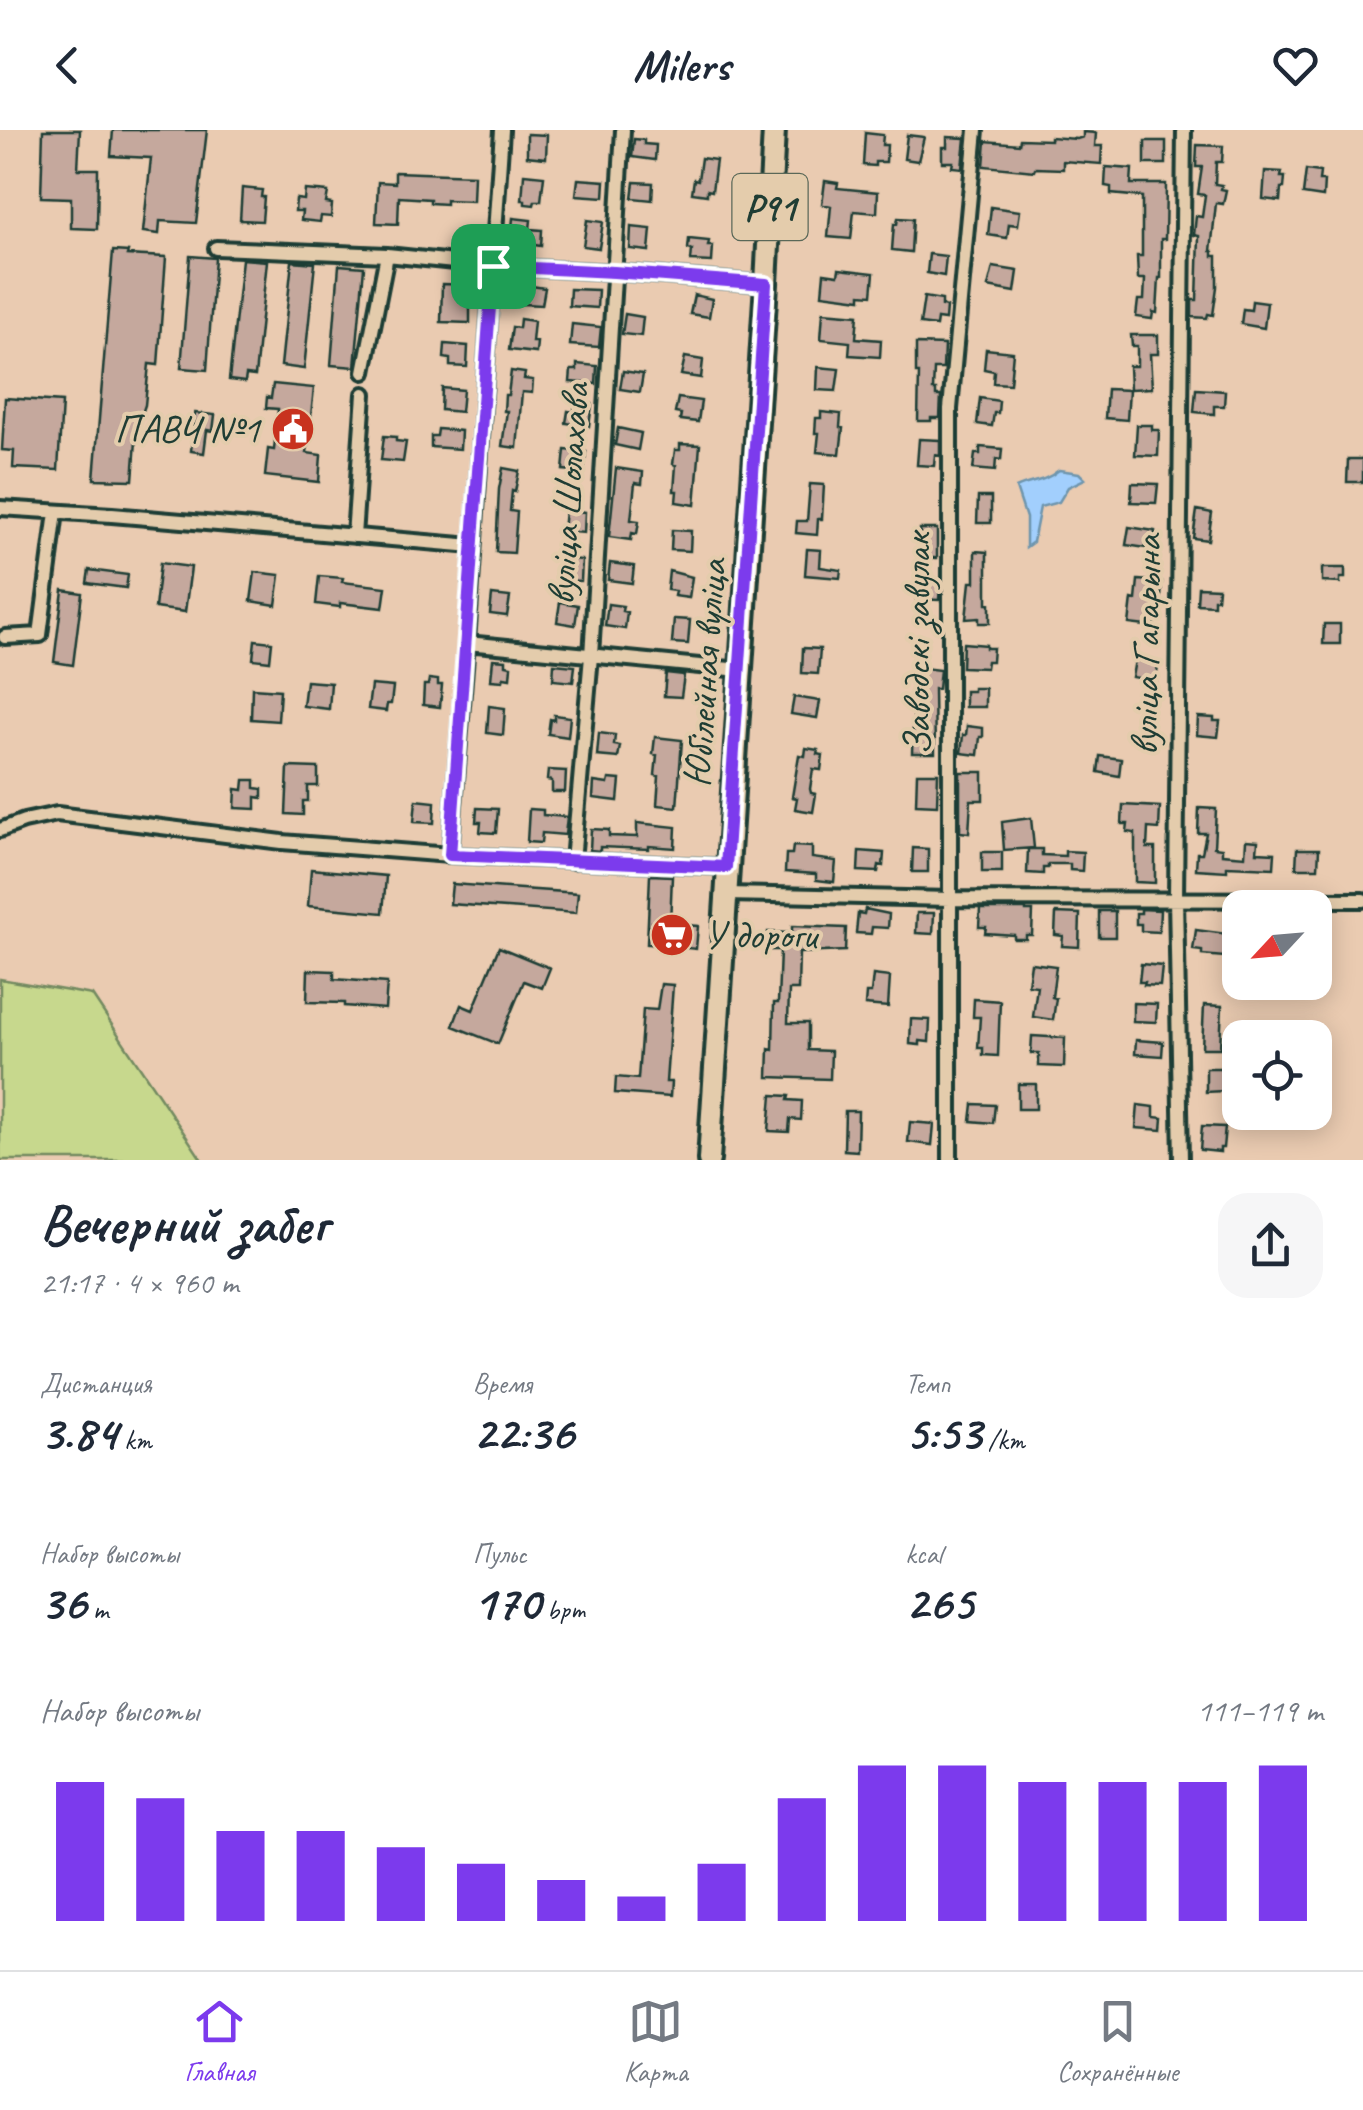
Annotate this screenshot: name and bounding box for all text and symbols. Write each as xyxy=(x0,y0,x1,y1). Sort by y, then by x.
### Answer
text: Milers xyxy=(633,37,730,94)
icon: back xyxy=(40,38,95,93)
icon: heart xyxy=(1268,38,1323,93)
road number: Р91 xyxy=(732,174,808,240)
pin xyxy=(451,224,536,309)
icon: arrive xyxy=(466,239,521,294)
street label: вуліца Шолахава xyxy=(535,379,601,606)
place label: ПАВЧ №1 xyxy=(115,404,262,454)
public building icon: ПАВЧ №1 xyxy=(270,406,316,452)
street label: Заводскі завулак xyxy=(892,529,942,755)
street label: вуліца Гагарына xyxy=(1119,532,1173,756)
street label: Юбілейная вуліца xyxy=(672,555,738,788)
north arrow xyxy=(1222,890,1332,1000)
map controls xyxy=(1222,890,1332,1130)
place label: У дороги xyxy=(704,910,820,960)
supermarket icon: У дороги xyxy=(649,912,695,958)
button: locate xyxy=(1222,1020,1332,1130)
text: Вечерний забег xyxy=(40,1189,328,1259)
button: share xyxy=(1218,1193,1323,1298)
text: 21:17 · 4 × 960 m xyxy=(40,1262,238,1303)
text: Дистанция xyxy=(40,1366,152,1401)
text: Время xyxy=(473,1366,532,1401)
text: Темп xyxy=(905,1366,950,1401)
text: 3.84 xyxy=(40,1401,117,1464)
text: 22:36 xyxy=(473,1401,574,1464)
text: 5:53 xyxy=(905,1401,981,1464)
text: km xyxy=(117,1422,152,1457)
text: /km xyxy=(981,1422,1025,1457)
text: Набор высоты xyxy=(40,1536,179,1571)
text: Пульс xyxy=(473,1536,527,1571)
text: kcal xyxy=(905,1536,942,1571)
text: 36 xyxy=(40,1571,86,1634)
text: 170 xyxy=(473,1571,540,1634)
text: 265 xyxy=(905,1571,973,1634)
text: m xyxy=(86,1592,109,1627)
text: bpm xyxy=(540,1592,585,1627)
text: Набор высоты xyxy=(40,1690,199,1731)
text: 111–119 m xyxy=(1197,1690,1323,1731)
tab: Главная xyxy=(185,1994,255,2089)
tab: Карта xyxy=(624,1994,688,2089)
tab: Сохранённые xyxy=(1057,1994,1178,2089)

